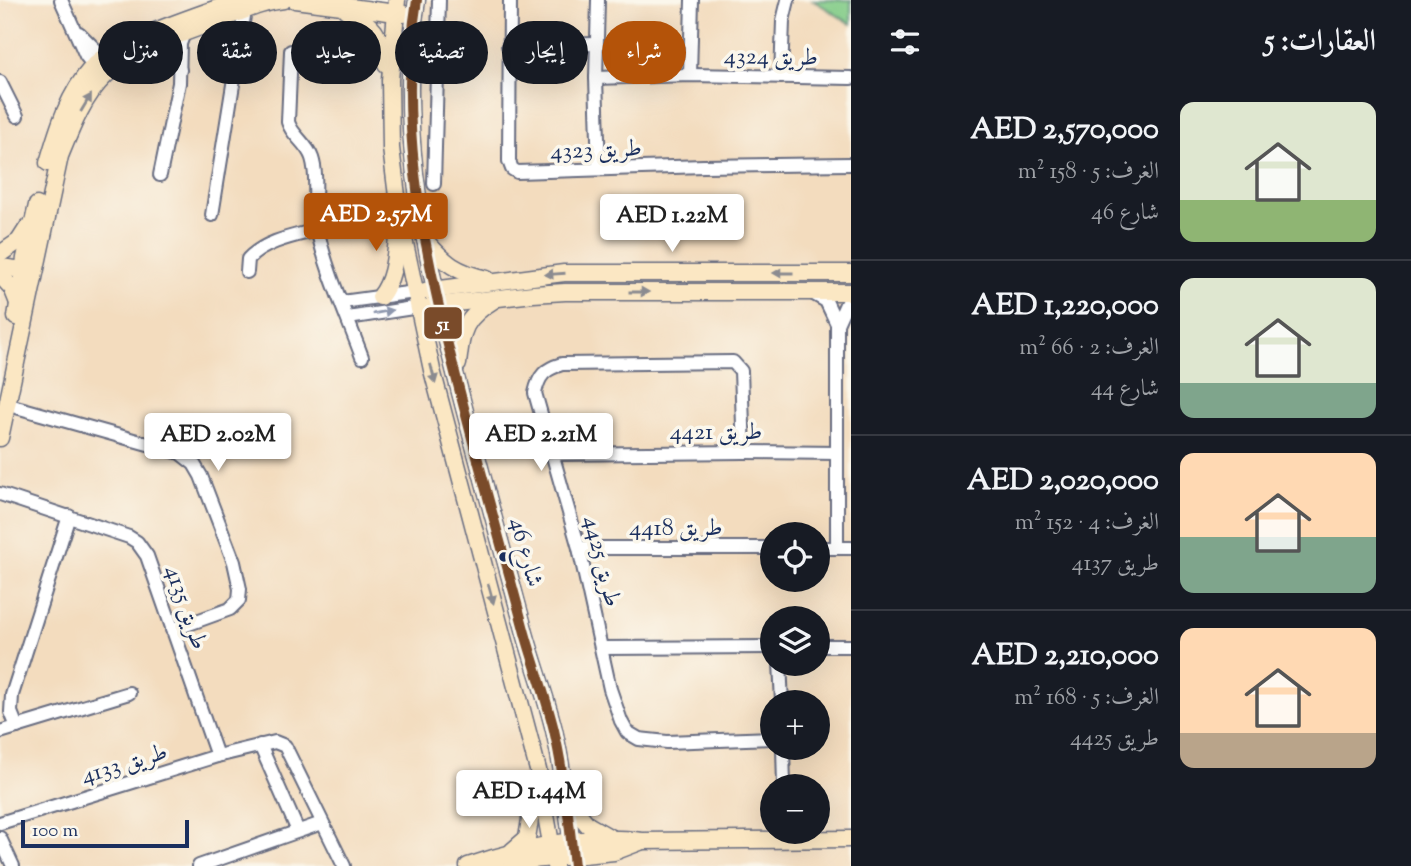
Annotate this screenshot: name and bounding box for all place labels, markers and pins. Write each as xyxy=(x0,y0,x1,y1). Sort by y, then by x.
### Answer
pin: AED 2.57M xyxy=(296,194,456,253)
pin: AED 1.22M xyxy=(592,194,752,254)
pin: AED 2.02M xyxy=(138,414,298,473)
pin: AED 2.21M xyxy=(461,414,621,473)
unlabelled marker xyxy=(497,550,511,564)
pin: AED 1.44M xyxy=(449,770,609,830)

